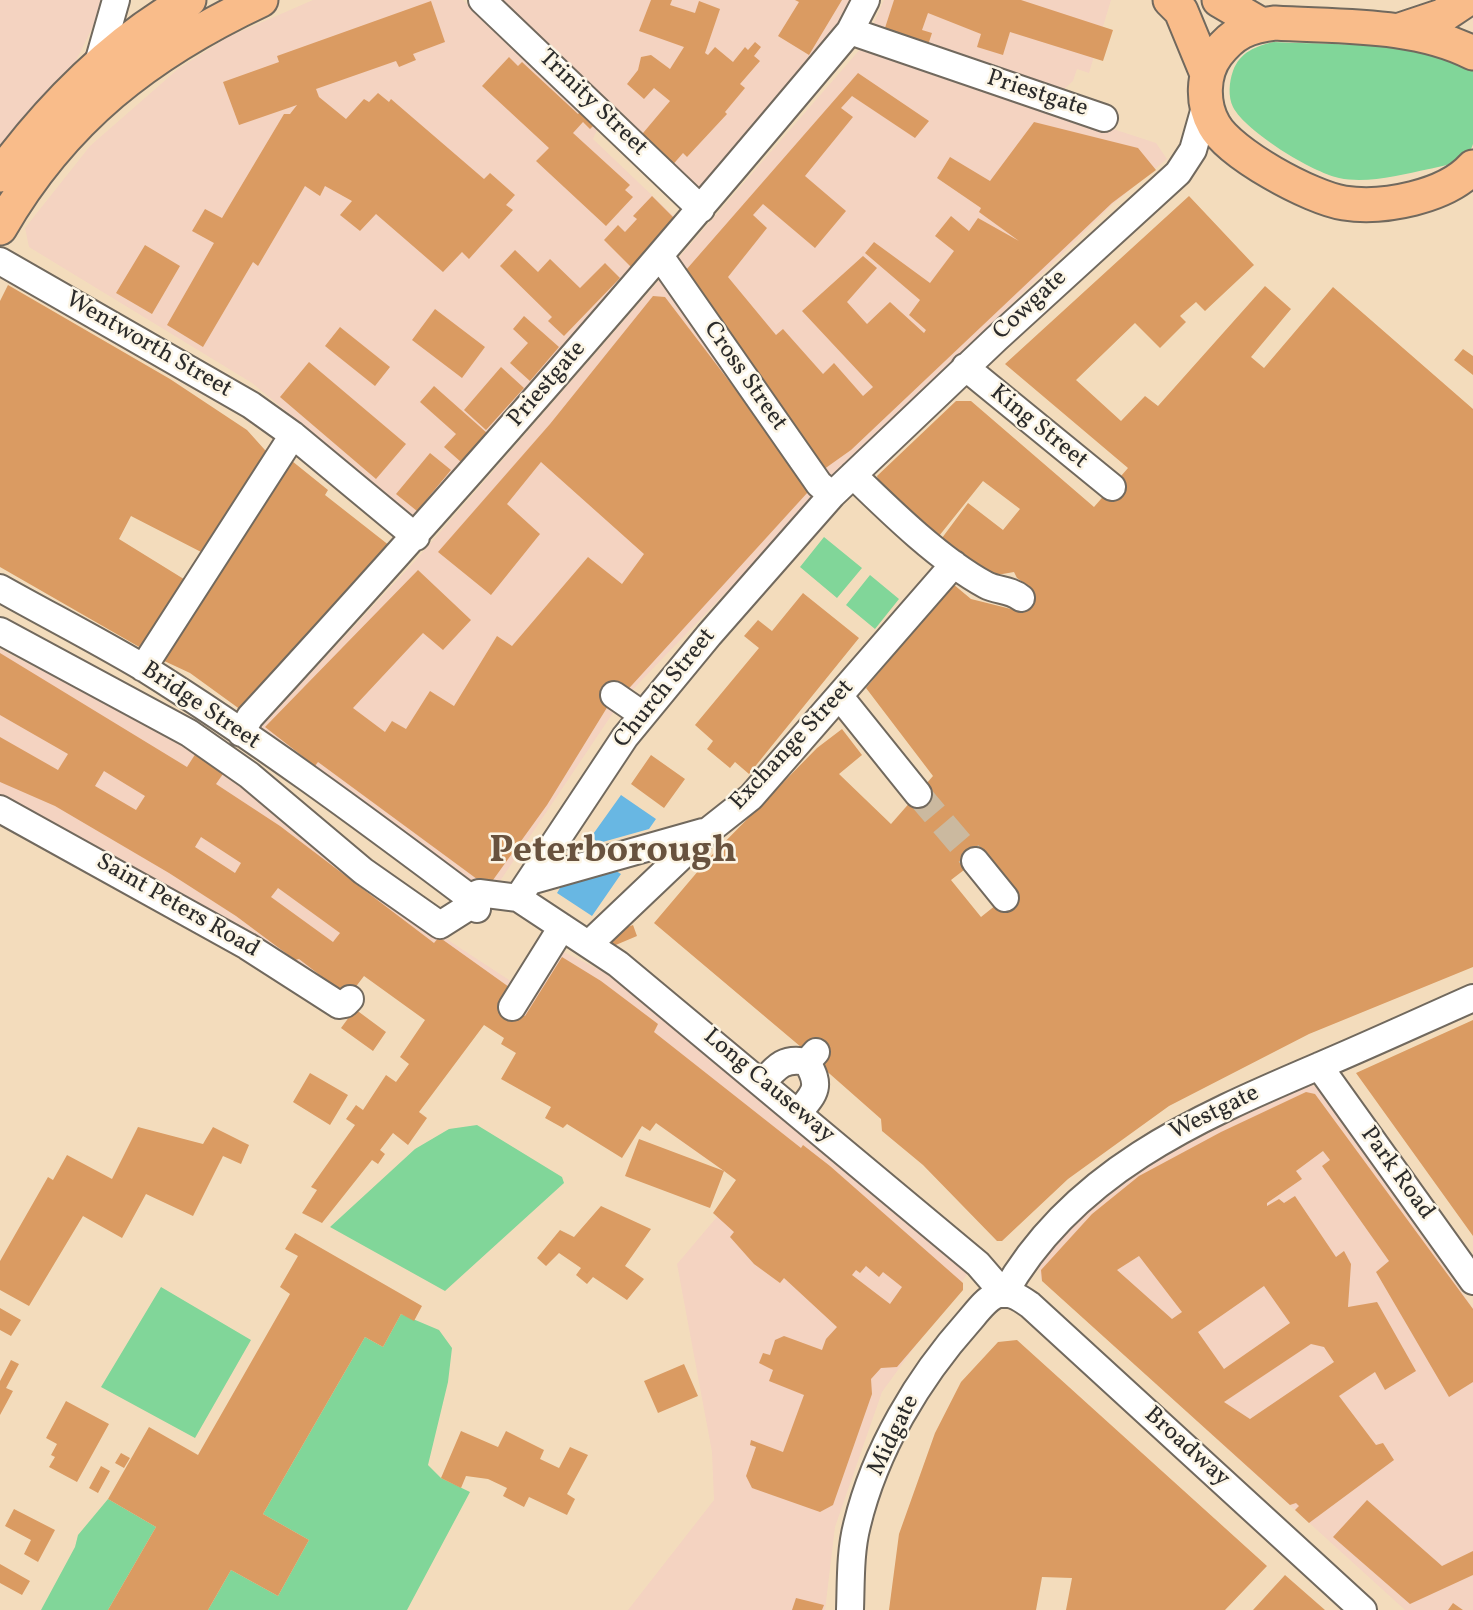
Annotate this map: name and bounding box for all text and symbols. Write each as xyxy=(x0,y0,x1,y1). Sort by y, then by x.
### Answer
street label: Trinity Street xyxy=(531,45,653,163)
street label: Priestgate xyxy=(983,65,1091,125)
street label: Cowgate xyxy=(988,265,1074,347)
street label: Wentworth Street xyxy=(59,287,237,405)
street label: Cross Street xyxy=(696,317,792,437)
street label: Priestgate xyxy=(503,336,593,434)
street label: King Street xyxy=(983,380,1093,476)
street label: Church Street xyxy=(609,623,723,755)
street label: Bridge Street xyxy=(135,657,265,757)
street label: Exchange Street xyxy=(725,675,861,817)
district label: Peterborough xyxy=(489,831,737,877)
street label: Saint Peters Road xyxy=(90,849,264,965)
street label: Long Causeway xyxy=(696,1024,840,1150)
street label: Westgate xyxy=(1166,1080,1264,1148)
street label: Park Road xyxy=(1353,1122,1439,1226)
street label: Midgate xyxy=(863,1391,927,1481)
street label: Broadway xyxy=(1137,1402,1235,1494)

